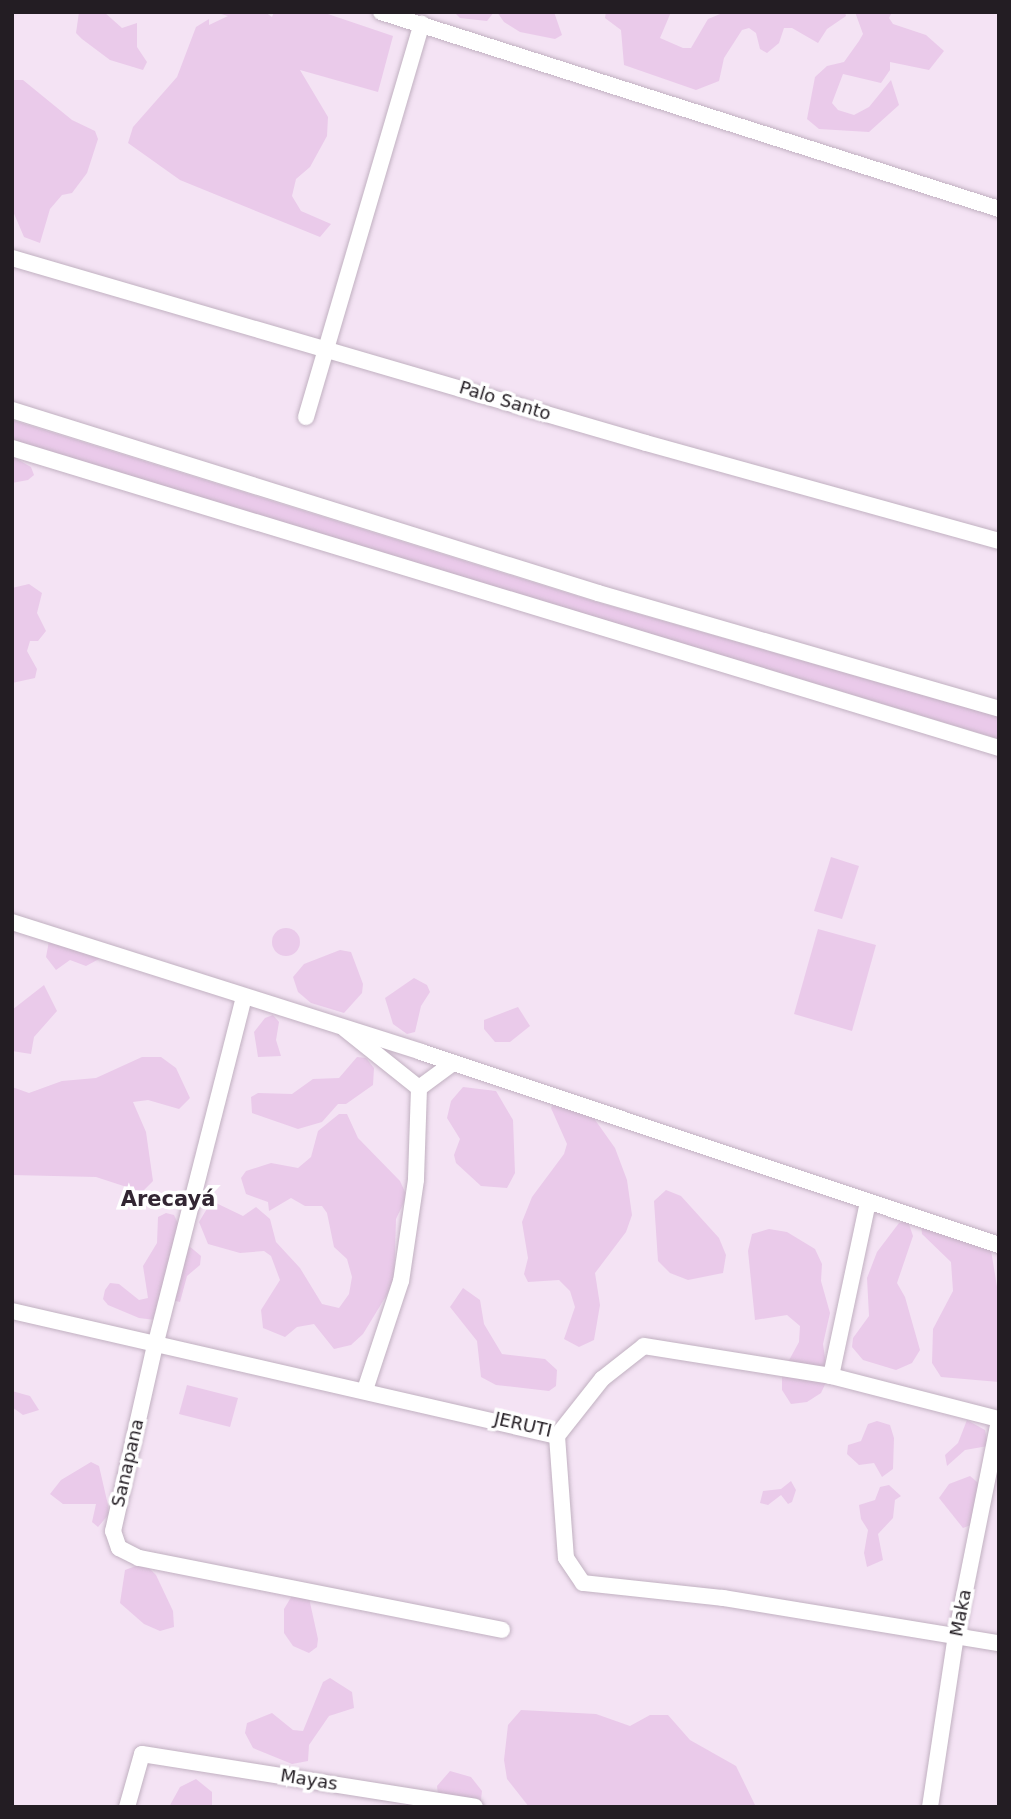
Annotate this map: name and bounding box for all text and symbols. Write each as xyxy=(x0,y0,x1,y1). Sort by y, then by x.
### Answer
street label: Palo Santo xyxy=(457,377,553,425)
district label: Arecayá xyxy=(121,1186,215,1212)
street label: JERUTI xyxy=(492,1408,554,1442)
street label: Sanapana xyxy=(107,1417,149,1509)
street label: Maka xyxy=(946,1588,976,1638)
street label: Mayas xyxy=(279,1765,339,1795)

